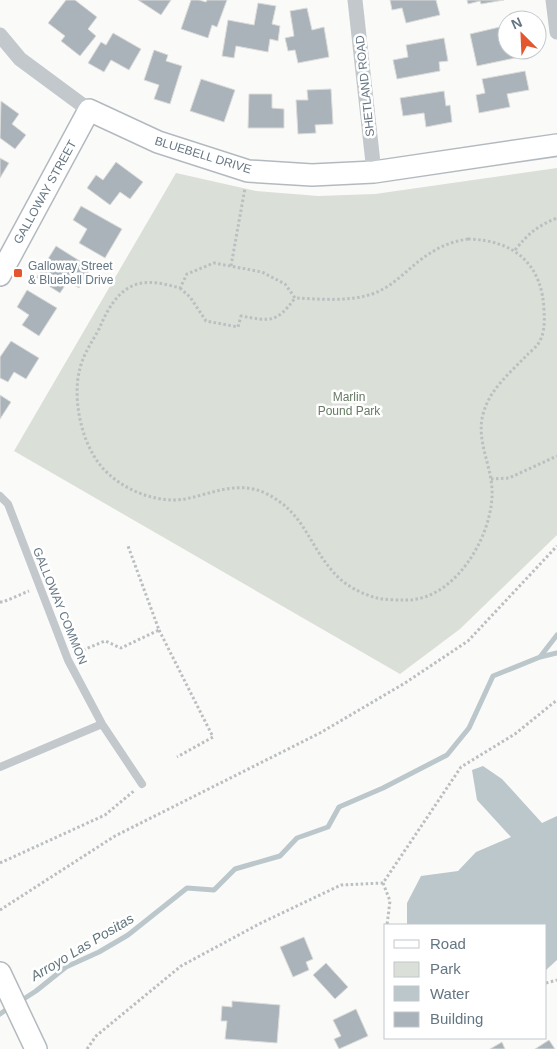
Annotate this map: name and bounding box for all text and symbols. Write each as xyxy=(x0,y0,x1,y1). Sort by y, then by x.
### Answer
north arrow xyxy=(497,10,547,60)
text: N xyxy=(509,14,525,32)
street label: SHETLAND ROAD xyxy=(353,34,377,137)
street label: BLUEBELL DRIVE xyxy=(153,134,253,176)
street label: GALLOWAY STREET xyxy=(11,137,80,246)
place label: Galloway Street & Bluebell Drive xyxy=(28,259,114,287)
marker: Galloway Street & Bluebell Drive xyxy=(12,267,24,279)
park label: Marlin Pound Park xyxy=(318,390,381,418)
street label: GALLOWAY COMMON xyxy=(30,545,90,667)
water label: Arroyo Las Positas xyxy=(27,910,136,985)
legend xyxy=(384,924,547,1039)
text: Road xyxy=(430,935,466,952)
text: Park xyxy=(430,960,461,977)
text: Water xyxy=(430,985,469,1002)
text: Building xyxy=(430,1010,483,1027)

